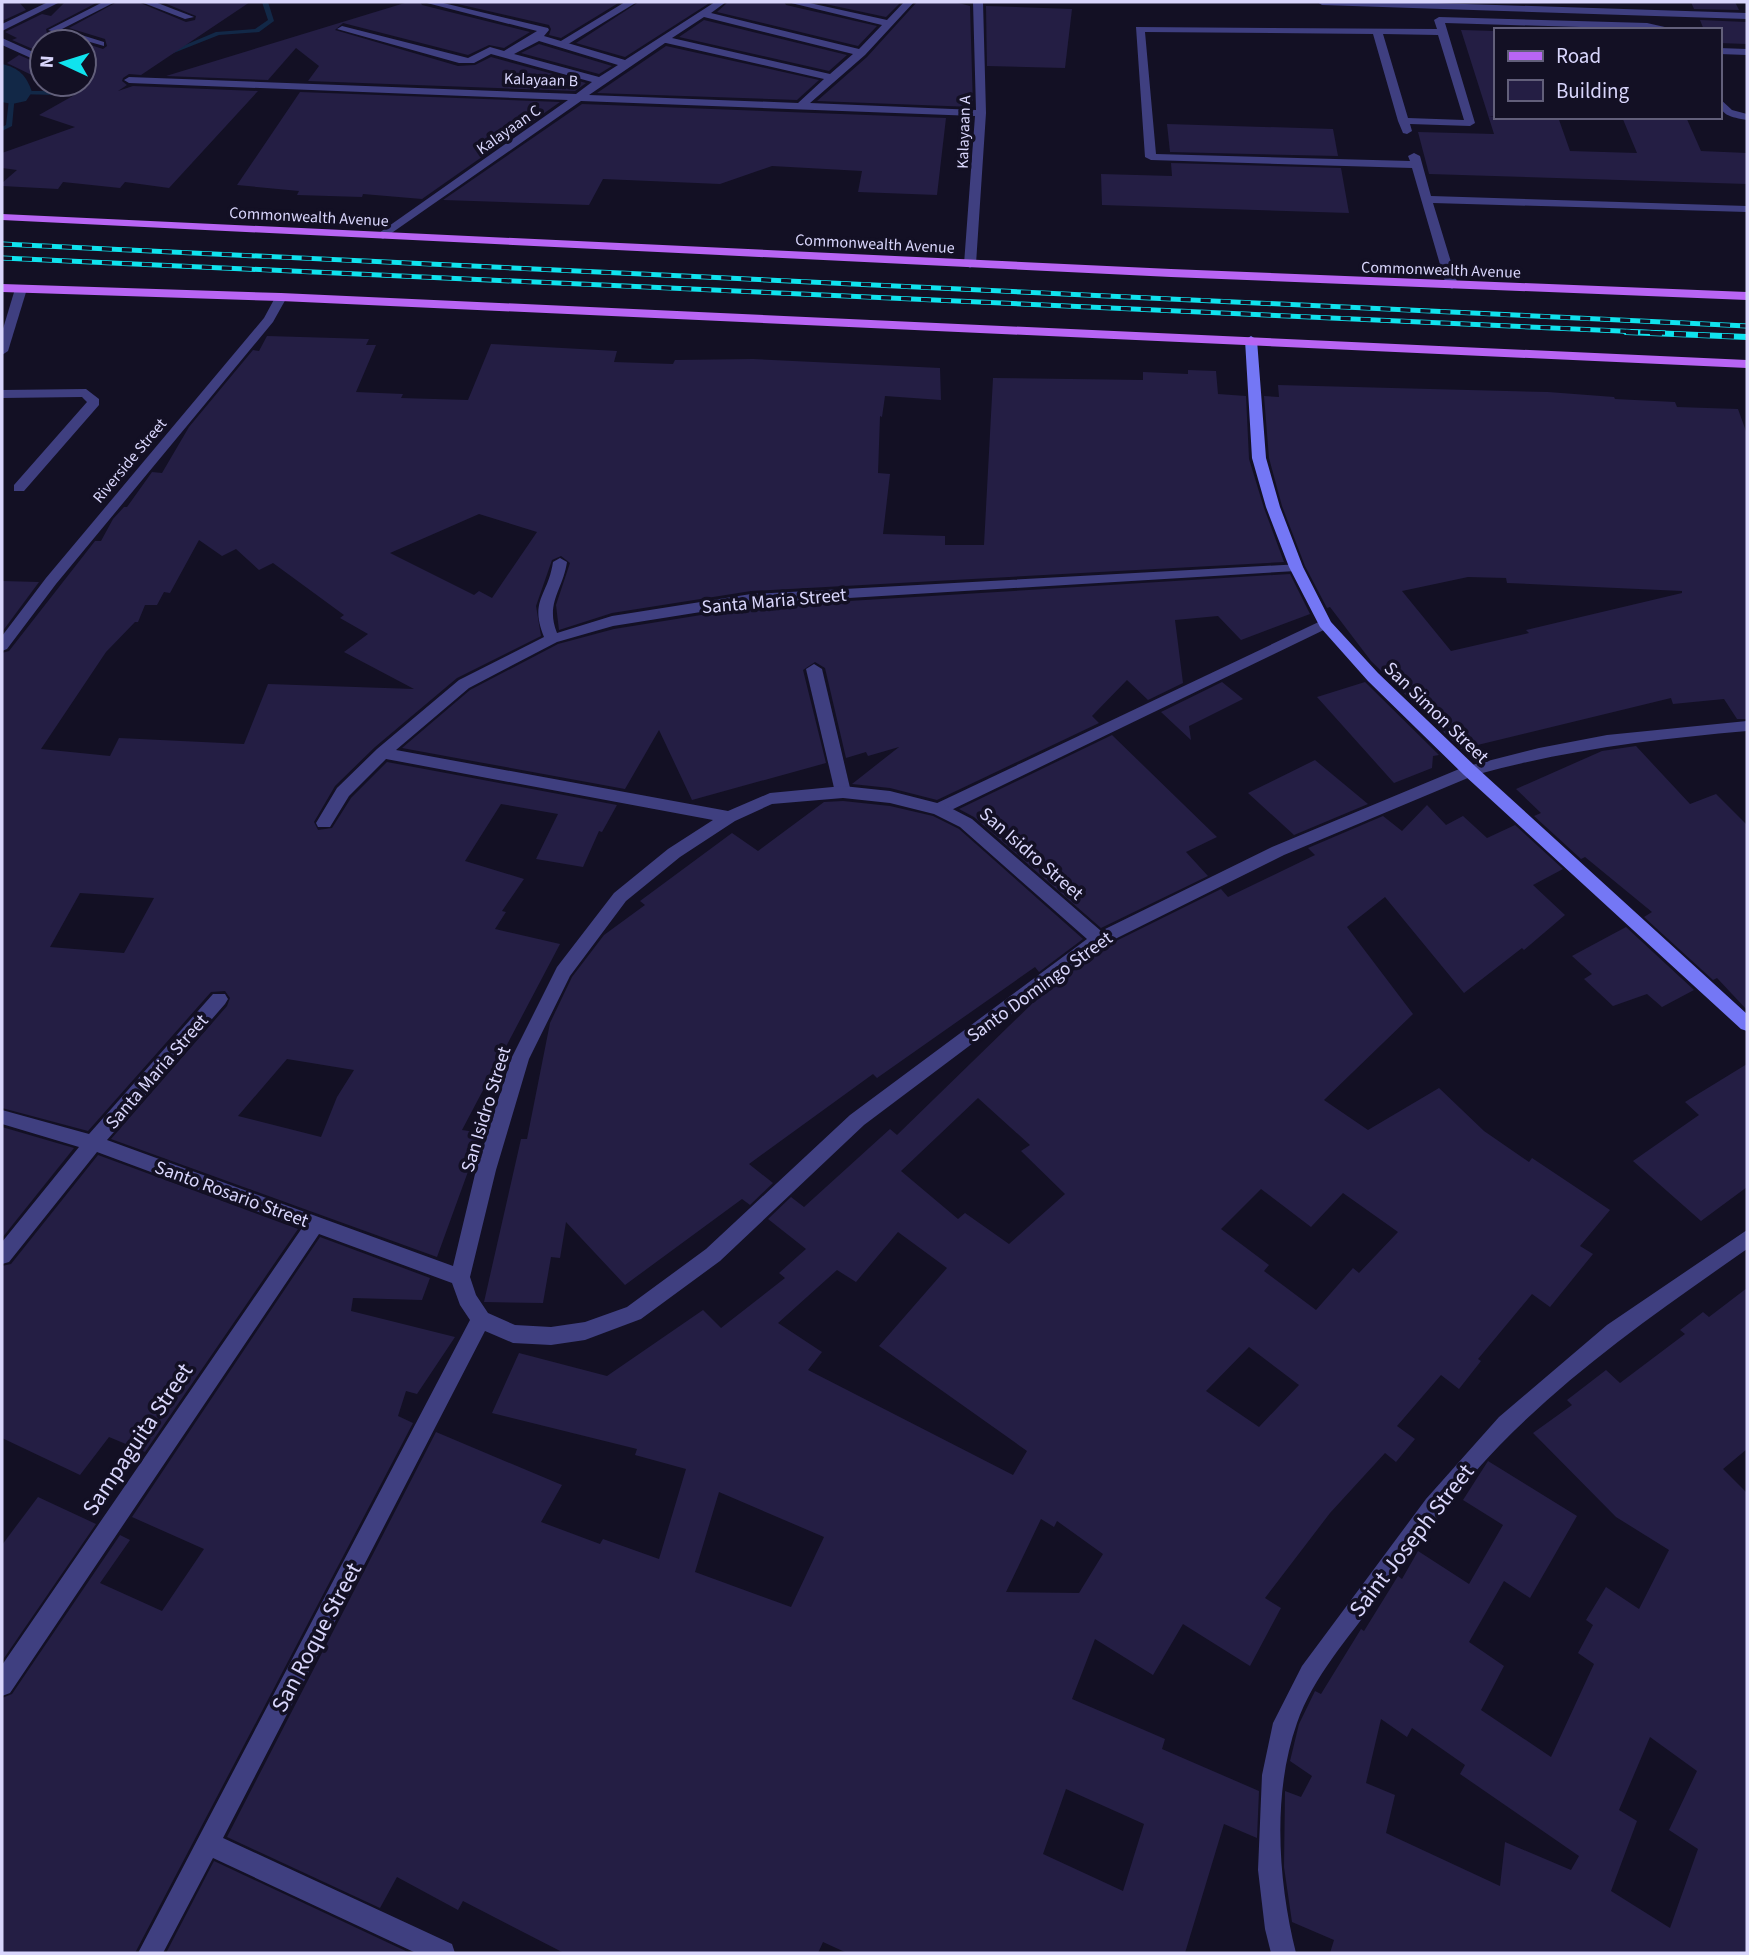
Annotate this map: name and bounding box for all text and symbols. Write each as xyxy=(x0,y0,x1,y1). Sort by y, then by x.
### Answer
north arrow xyxy=(28,28,98,98)
legend xyxy=(1494,28,1721,119)
text: Road xyxy=(1556,41,1601,71)
text: N xyxy=(34,55,61,69)
street label: Kalayaan B xyxy=(504,68,578,92)
text: Building xyxy=(1556,76,1630,106)
street label: Kalayaan A xyxy=(952,95,976,169)
street label: Kalayaan C xyxy=(472,100,545,160)
street label: Commonwealth Avenue xyxy=(229,202,389,232)
street label: Commonwealth Avenue xyxy=(795,229,955,259)
street label: Commonwealth Avenue xyxy=(1361,256,1521,284)
street label: Riverside Street xyxy=(88,413,172,508)
street label: Santa Maria Street xyxy=(701,582,848,621)
street label: San Simon Street xyxy=(1377,656,1495,771)
street label: San Isidro Street xyxy=(973,801,1089,907)
street label: Santo Domingo Street xyxy=(961,925,1119,1049)
street label: Santa Maria Street xyxy=(99,1008,215,1136)
street label: San Isidro Street xyxy=(454,1043,519,1176)
street label: Santo Rosario Street xyxy=(151,1154,313,1235)
street label: Sampaguita Street xyxy=(74,1356,201,1522)
street label: Saint Joseph Street xyxy=(1341,1457,1482,1624)
street label: San Roque Street xyxy=(263,1556,370,1718)

